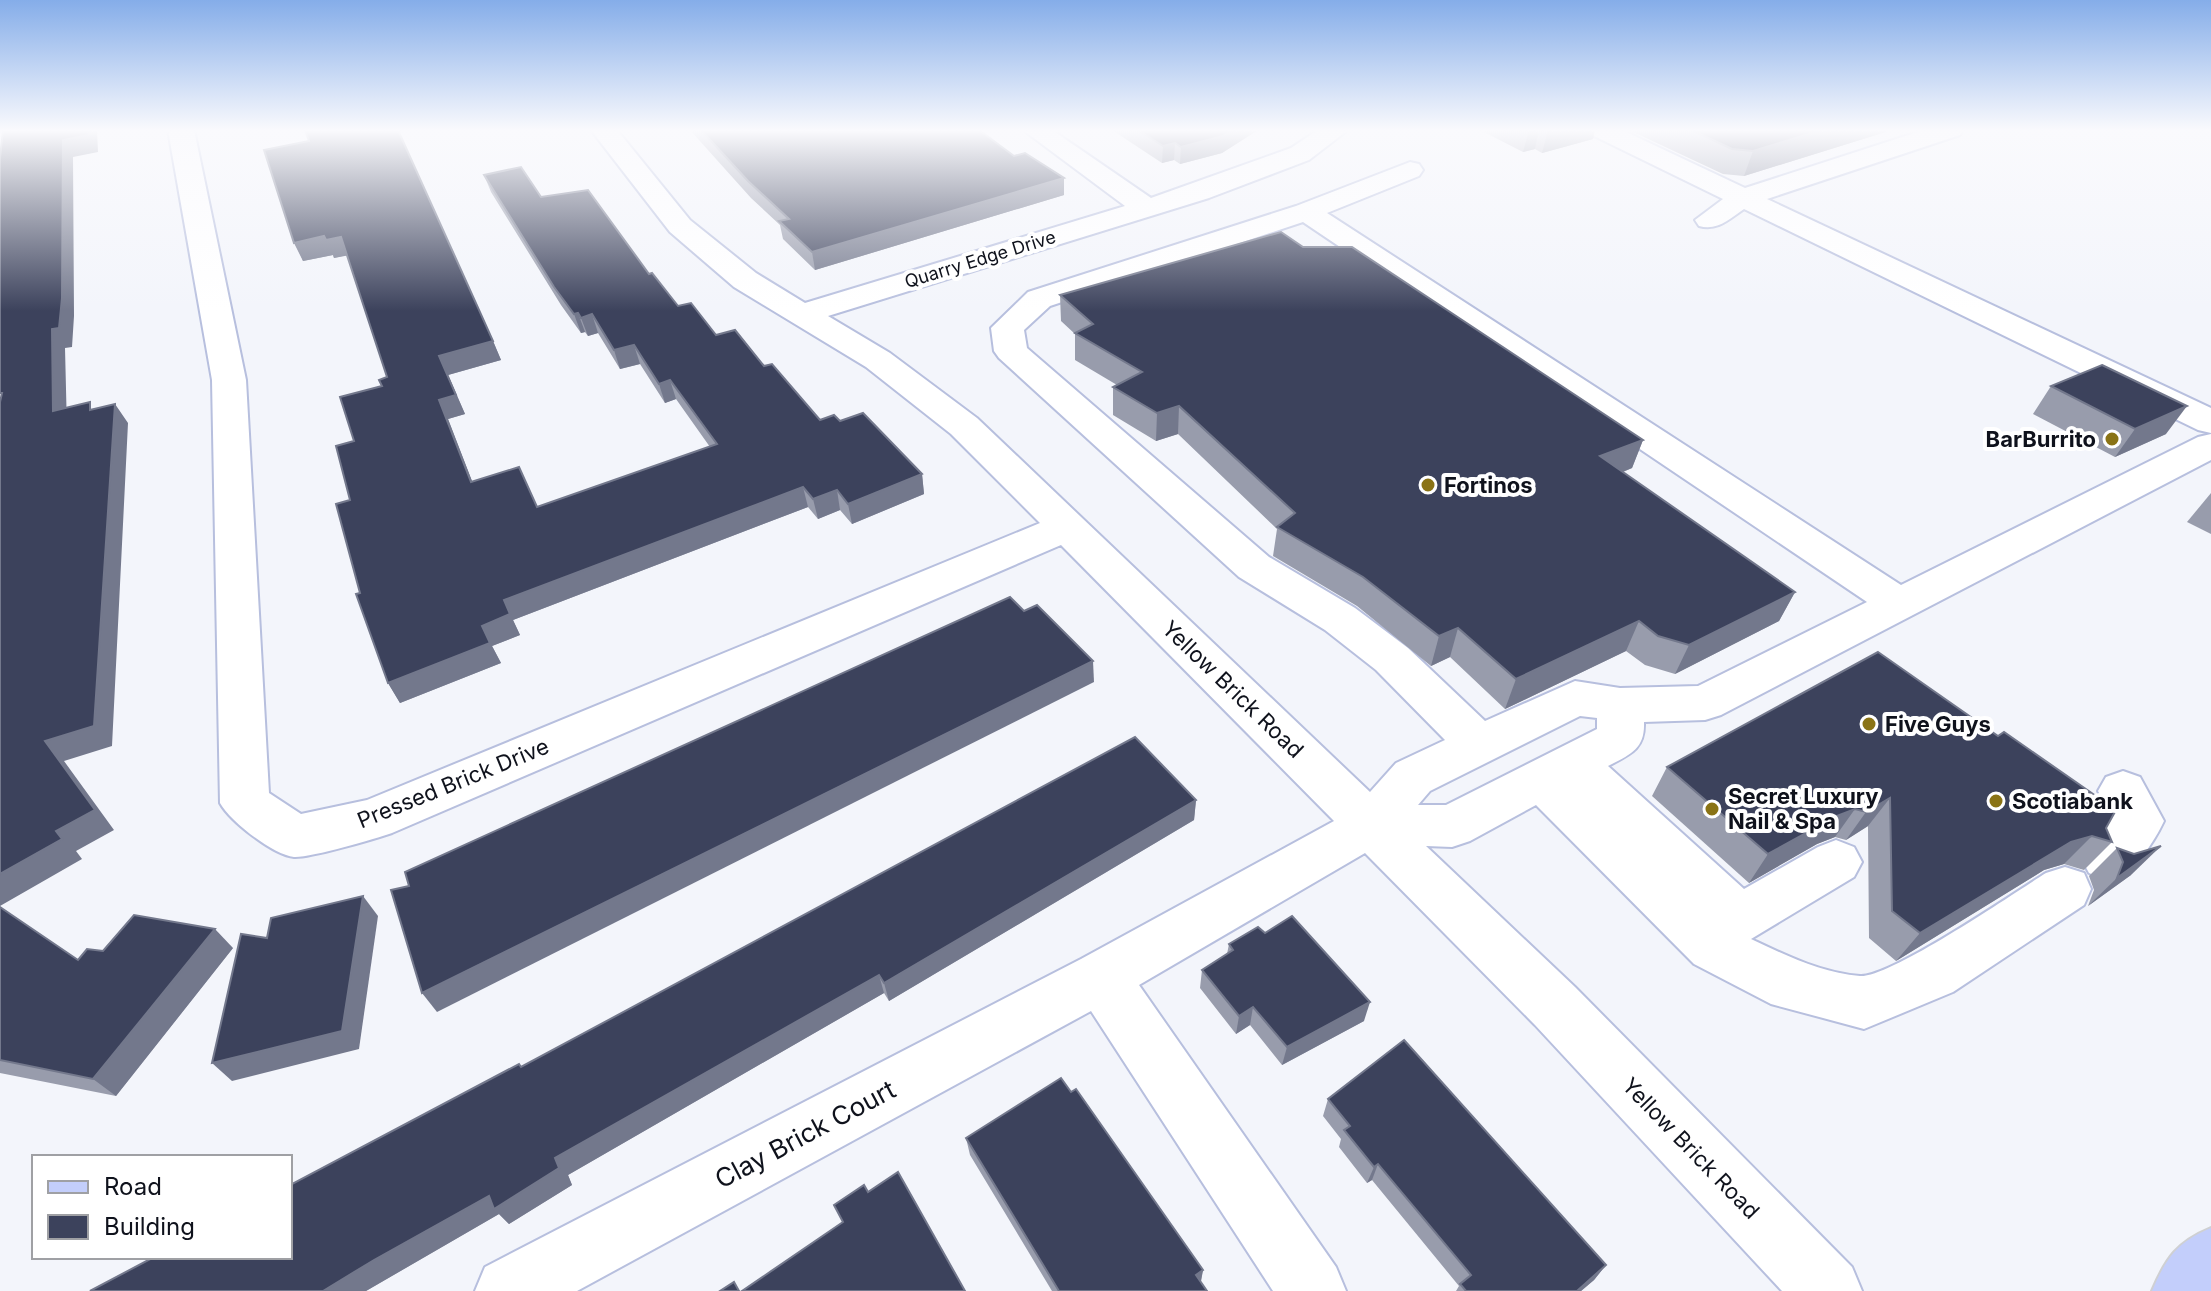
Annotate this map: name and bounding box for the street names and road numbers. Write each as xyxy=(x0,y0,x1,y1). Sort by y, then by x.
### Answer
street label: Quarry Edge Drive xyxy=(902,226,1058,292)
street label: Yellow Brick Road xyxy=(1157,615,1309,763)
street label: Pressed Brick Drive xyxy=(353,733,553,833)
street label: Yellow Brick Road xyxy=(1617,1072,1765,1224)
street label: Clay Brick Court xyxy=(709,1073,901,1195)

